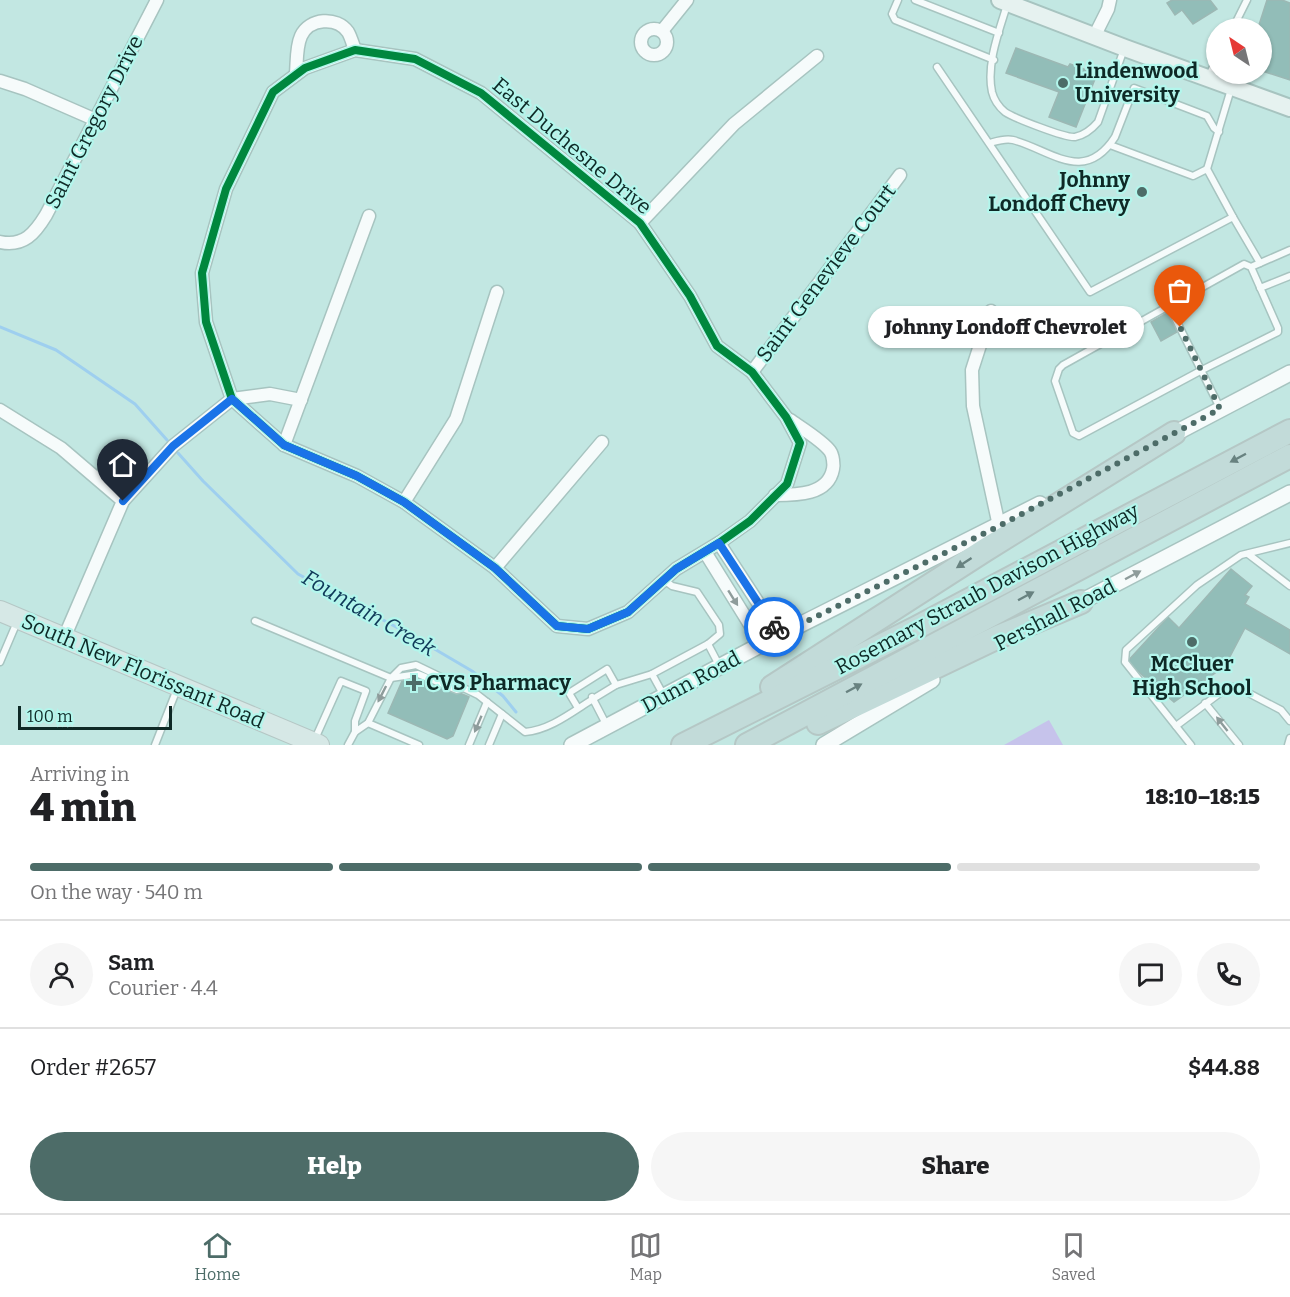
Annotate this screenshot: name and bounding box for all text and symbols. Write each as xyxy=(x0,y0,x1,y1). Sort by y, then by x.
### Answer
north arrow xyxy=(1206,18,1272,84)
map controls xyxy=(1206,18,1272,84)
street label: Saint Gregory Drive xyxy=(39,31,149,213)
place label: Lindenwood University xyxy=(1075,58,1198,108)
street label: East Duchesne Drive xyxy=(487,72,657,220)
marker: Lindenwood University xyxy=(1056,76,1070,90)
place label: Johnny Londoff Chevy xyxy=(988,167,1130,217)
street label: Saint Genevieve Court xyxy=(751,179,902,367)
marker: Johnny Londoff Chevy xyxy=(1135,185,1149,199)
pin xyxy=(1154,265,1205,327)
icon: bag xyxy=(1163,274,1196,307)
callout: Johnny Londoff Chevrolet xyxy=(868,306,1144,348)
text: Johnny Londoff Chevrolet xyxy=(885,315,1127,339)
pin xyxy=(97,439,148,501)
icon: home xyxy=(106,448,139,481)
one-way arrow xyxy=(1230,453,1247,463)
street label: Rosemary Straub Davison Highway xyxy=(831,497,1144,680)
one-way arrow xyxy=(956,558,972,569)
water label: Fountain Creek xyxy=(297,564,442,663)
one-way arrow xyxy=(1125,570,1142,580)
street label: Pershall Road xyxy=(990,573,1120,657)
one-way arrow xyxy=(728,590,739,606)
one-way arrow xyxy=(1018,591,1035,601)
courier xyxy=(744,597,804,657)
street label: South New Florissant Road xyxy=(18,608,268,734)
icon: bike xyxy=(758,611,791,644)
marker: McCluer High School xyxy=(1185,635,1199,649)
street label: Dunn Road xyxy=(637,645,745,719)
place label: McCluer High School xyxy=(1132,651,1252,701)
place label: CVS Pharmacy xyxy=(426,670,571,696)
marker: CVS Pharmacy xyxy=(407,676,421,690)
one-way arrow xyxy=(846,683,863,693)
one-way arrow xyxy=(378,685,388,703)
scale bar xyxy=(18,703,172,730)
text: 100 m xyxy=(27,707,72,726)
one-way arrow xyxy=(473,715,483,733)
one-way arrow xyxy=(1215,716,1228,732)
text: Arriving in xyxy=(30,762,129,786)
text: 18:10–18:15 xyxy=(1146,783,1260,810)
text: 4 min xyxy=(30,785,136,831)
text: On the way · 540 m xyxy=(30,880,203,904)
button: person xyxy=(30,943,93,1006)
button: chat xyxy=(1119,943,1182,1006)
button: phone xyxy=(1197,943,1260,1006)
text: Sam xyxy=(108,949,154,976)
text: Courier · 4.4 xyxy=(108,976,218,1000)
text: Order #2657 xyxy=(30,1054,156,1081)
text: $44.88 xyxy=(1188,1054,1260,1081)
button: Help xyxy=(30,1132,639,1201)
button: Share xyxy=(651,1132,1260,1201)
tab: Home xyxy=(195,1229,240,1284)
tab: Map xyxy=(629,1229,662,1284)
tab: Saved xyxy=(1051,1229,1095,1284)

